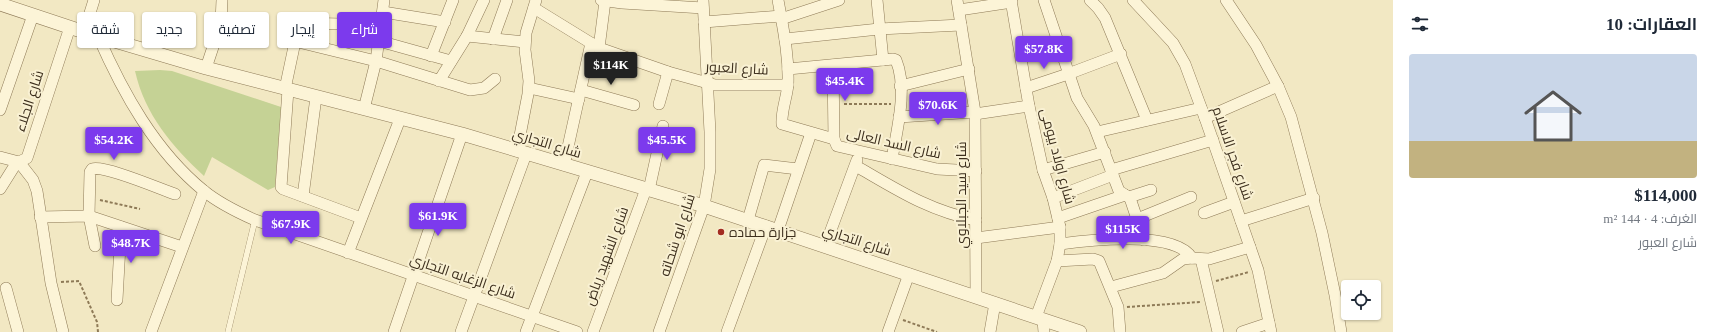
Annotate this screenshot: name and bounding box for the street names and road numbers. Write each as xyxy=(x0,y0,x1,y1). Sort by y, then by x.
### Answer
street label: شارع العبور xyxy=(704,59,769,79)
street label: شارع الجلاء xyxy=(13,69,47,134)
street label: شارع فجر الاسلام xyxy=(1208,104,1256,202)
street label: شارع اولاد بيومى xyxy=(1037,107,1078,206)
street label: شارع السد العالى xyxy=(845,125,942,163)
street label: شارع التجاري xyxy=(509,126,583,165)
street label: شارع سيد الجبلاوي xyxy=(954,141,973,249)
street label: شارع ابو شحاته xyxy=(657,192,699,279)
street label: شارع الشهيد رياض xyxy=(582,205,632,308)
street label: شارع التجاري xyxy=(819,222,893,262)
street label: شارع الزغابه التجاري xyxy=(407,251,518,305)

